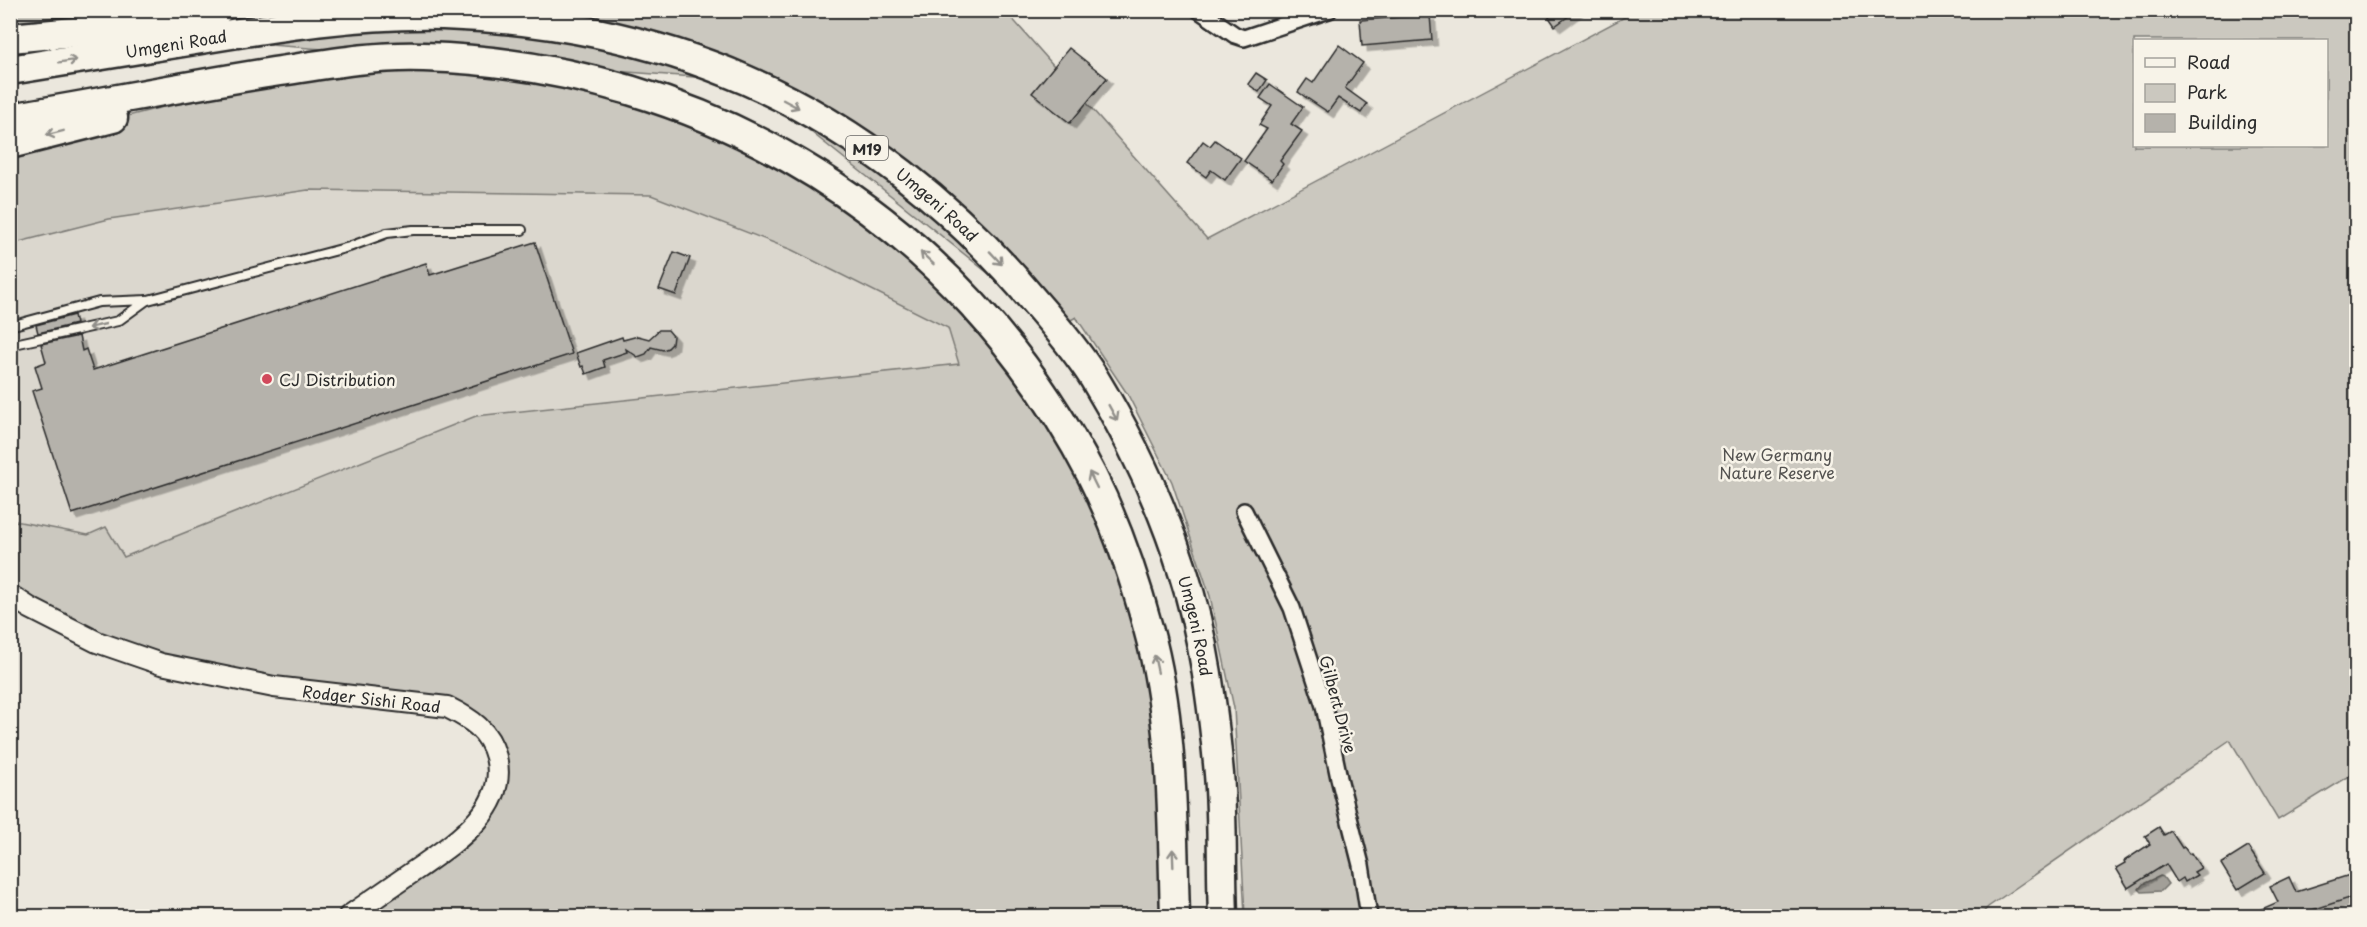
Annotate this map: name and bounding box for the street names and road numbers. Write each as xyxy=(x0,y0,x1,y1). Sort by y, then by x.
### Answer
street label: Umgeni Road xyxy=(123,23,229,63)
road number: M19 xyxy=(846,136,888,160)
street label: Umgeni Road xyxy=(891,161,984,247)
street label: Umgeni Road xyxy=(1173,572,1219,678)
street label: Gilbert Drive xyxy=(1314,652,1364,756)
street label: Rodger Sishi Road xyxy=(301,678,442,718)

